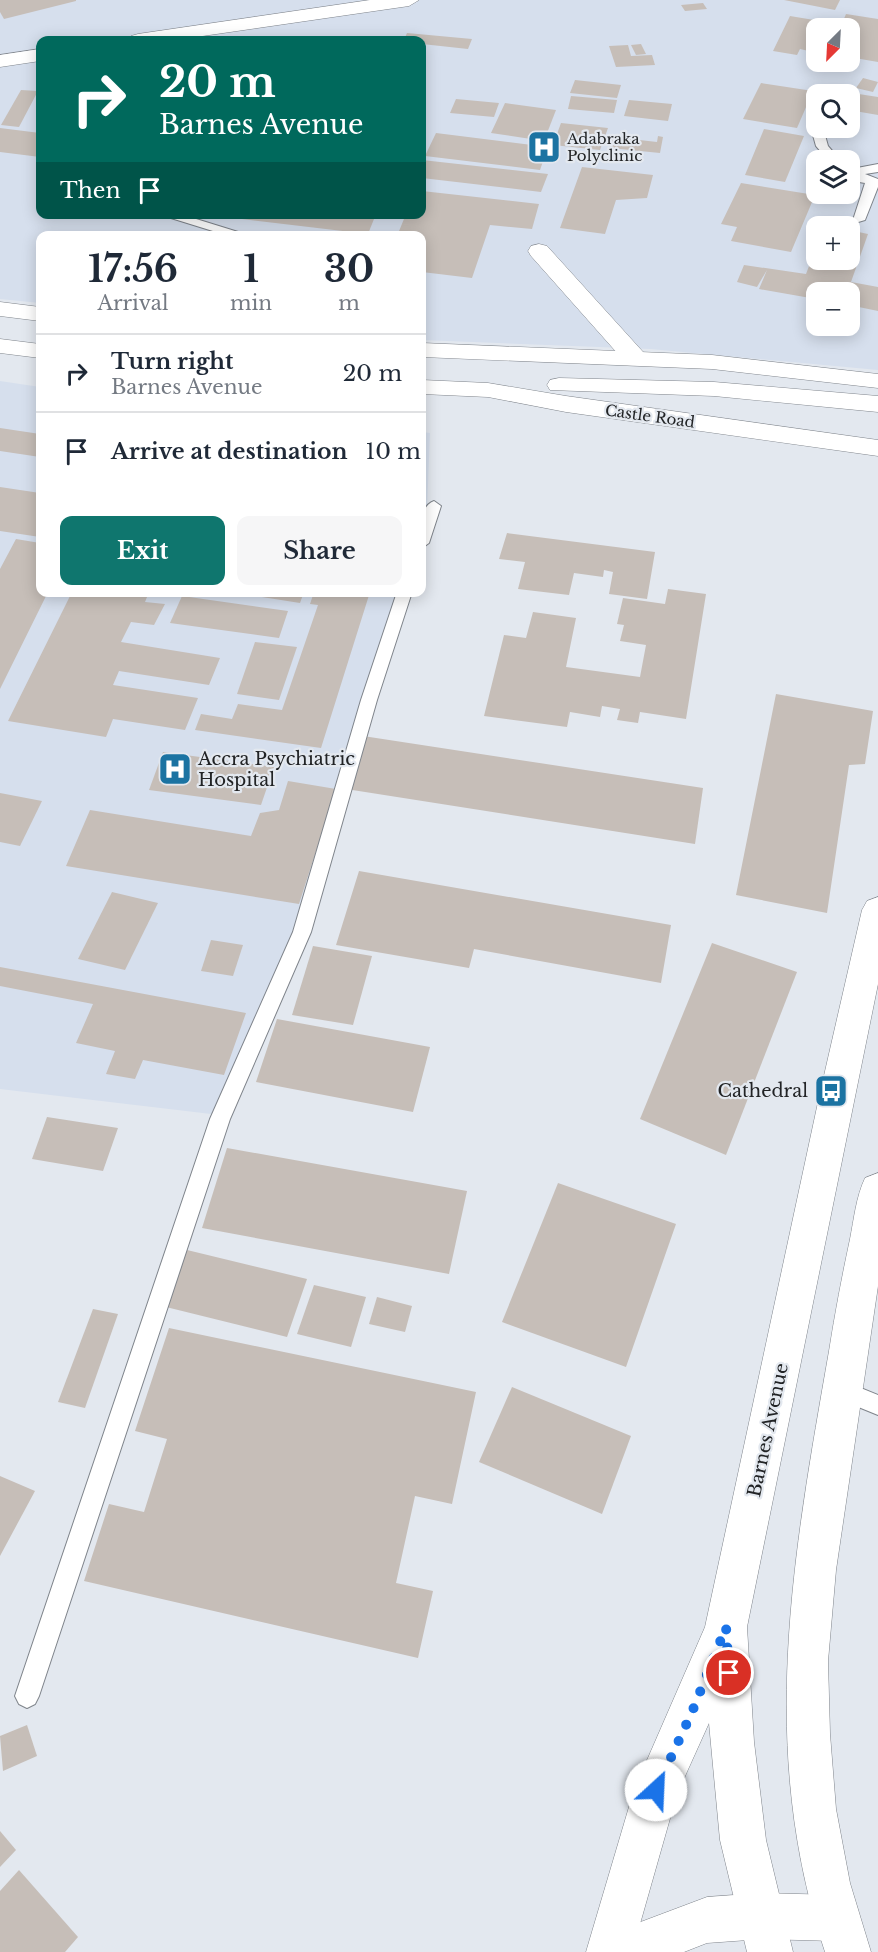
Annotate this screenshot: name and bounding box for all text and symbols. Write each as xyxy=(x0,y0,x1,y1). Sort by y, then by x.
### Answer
north arrow xyxy=(806,18,860,72)
map controls xyxy=(806,18,860,336)
text: 20 m xyxy=(159,56,276,108)
icon: right xyxy=(60,60,138,138)
button: search xyxy=(806,84,860,138)
text: Barnes Avenue xyxy=(159,108,363,141)
hospital icon: Adabraka Polyclinic xyxy=(526,129,562,165)
place label: Adabraka Polyclinic xyxy=(566,129,642,165)
button: layers xyxy=(806,150,860,204)
icon: arrive xyxy=(133,174,166,207)
text: Then xyxy=(60,177,121,204)
button: + xyxy=(806,216,860,270)
text: 17:56 xyxy=(88,247,178,292)
text: 1 xyxy=(243,247,259,292)
text: 30 xyxy=(324,247,374,292)
button: − xyxy=(806,282,860,336)
text: Arrival xyxy=(98,291,168,315)
text: min xyxy=(230,291,272,315)
text: m xyxy=(338,291,360,315)
text: Turn right xyxy=(111,348,233,375)
icon: right xyxy=(60,357,93,390)
text: 20 m xyxy=(343,360,402,387)
text: Barnes Avenue xyxy=(111,375,262,399)
street label: Castle Road xyxy=(604,400,696,432)
icon: arrive xyxy=(60,435,93,468)
text: Arrive at destination xyxy=(111,438,348,465)
text: 10 m xyxy=(366,438,421,465)
button: Exit xyxy=(60,516,225,585)
button: Share xyxy=(237,516,402,585)
place label: Accra Psychiatric Hospital xyxy=(197,748,355,791)
hospital icon: Accra Psychiatric Hospital xyxy=(157,751,193,787)
bus stop icon: Cathedral xyxy=(813,1073,849,1109)
place label: Cathedral xyxy=(718,1080,808,1102)
street label: Barnes Avenue xyxy=(743,1361,793,1499)
pin xyxy=(703,1647,754,1698)
icon: arrive xyxy=(712,1656,745,1689)
position arrow xyxy=(624,1758,688,1822)

